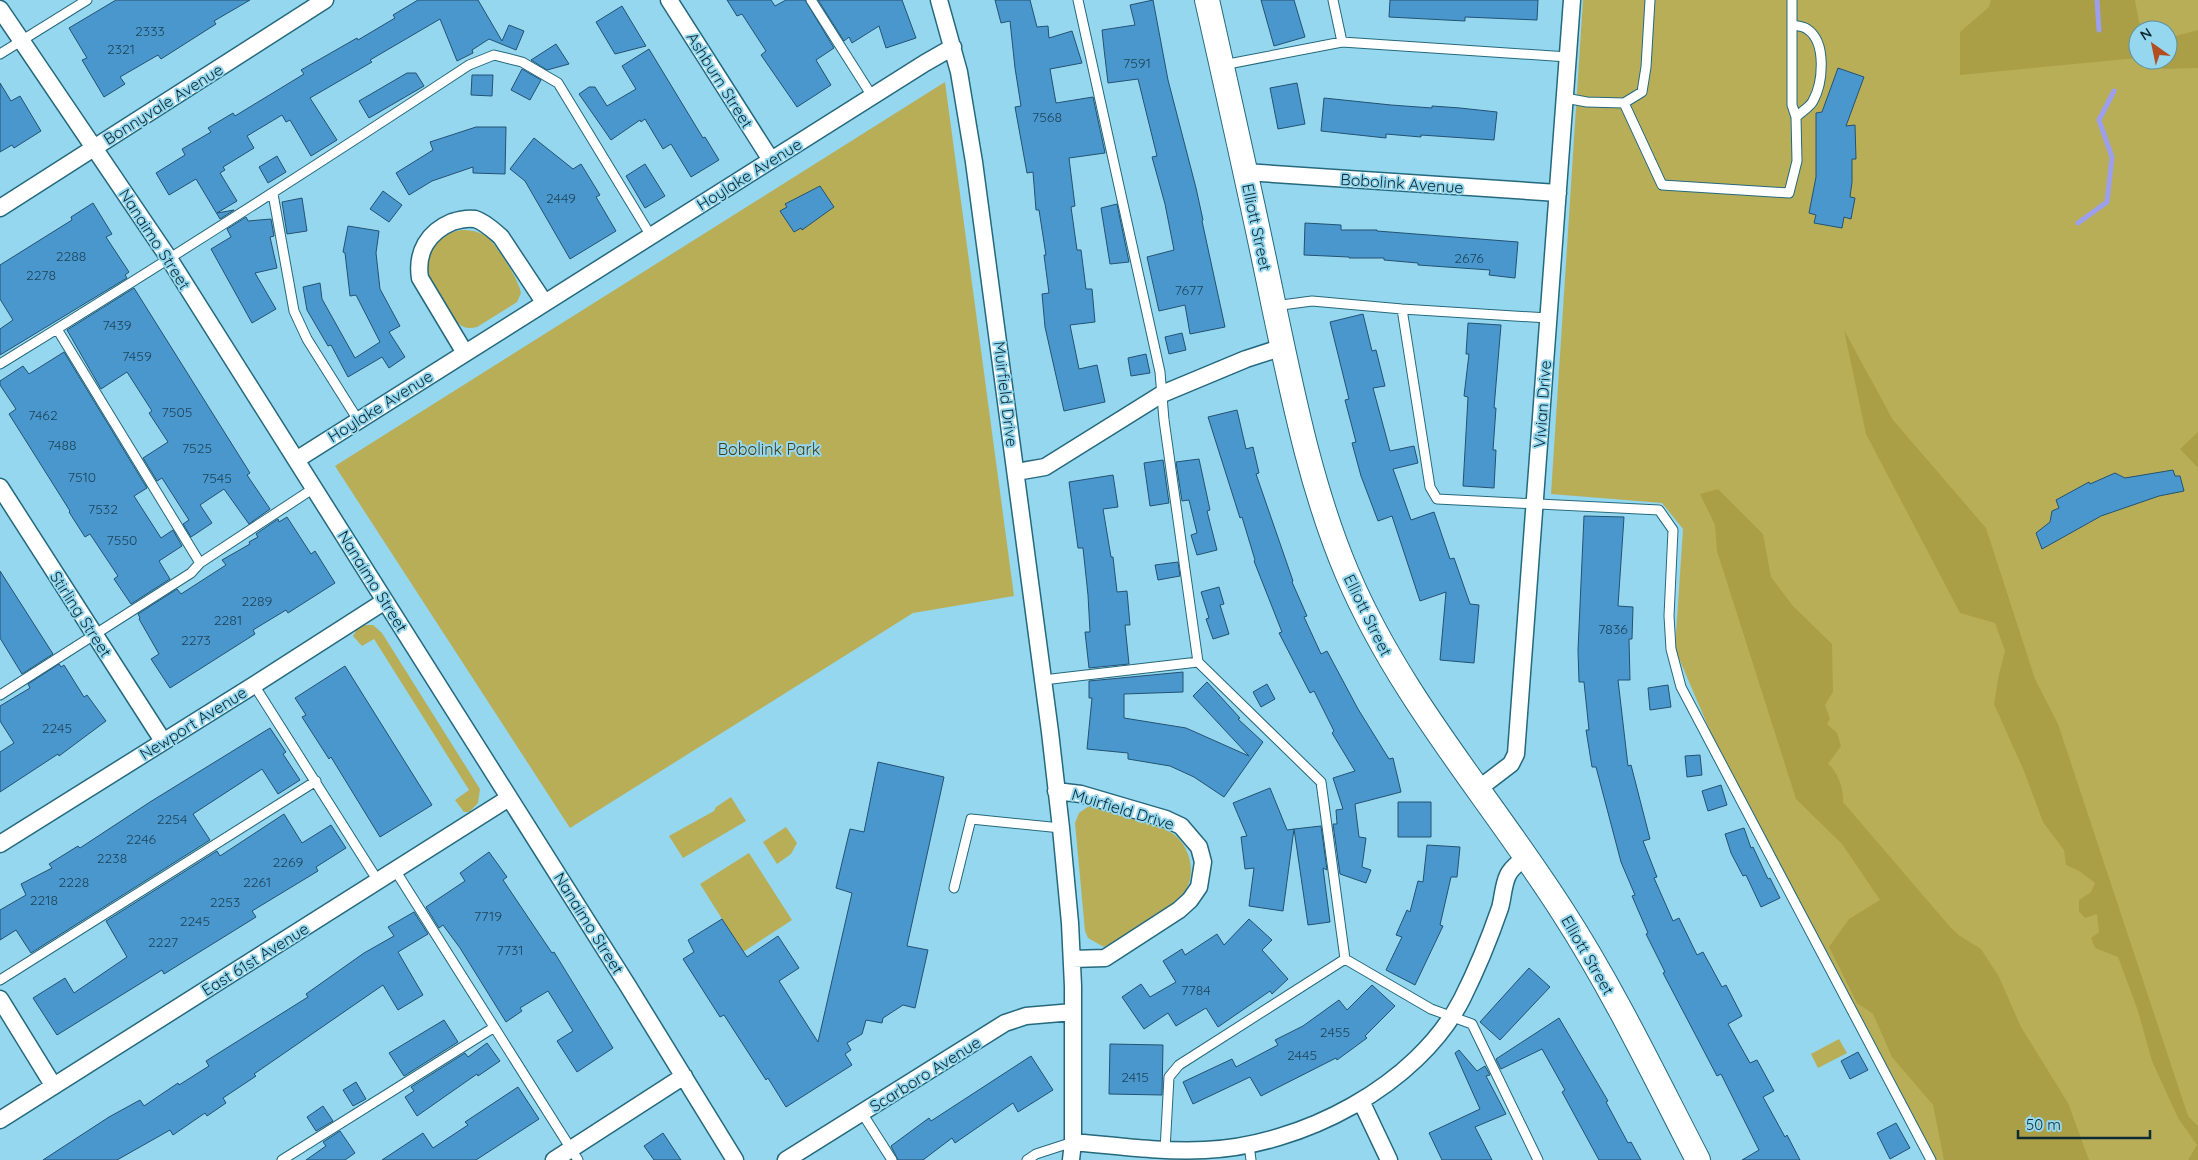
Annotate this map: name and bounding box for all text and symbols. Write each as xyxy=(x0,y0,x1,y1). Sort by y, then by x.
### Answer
north arrow xyxy=(2128,20,2178,70)
house number: 2333 xyxy=(135,22,165,40)
text: N xyxy=(2137,24,2155,44)
street label: Ashburn Street xyxy=(683,28,757,132)
house number: 2321 xyxy=(107,40,135,58)
house number: 7591 xyxy=(1123,54,1151,72)
street label: Bonnyvale Avenue xyxy=(99,59,227,149)
house number: 7568 xyxy=(1032,108,1062,126)
street label: Hoylake Avenue xyxy=(693,134,805,214)
street label: Bobolink Avenue xyxy=(1340,169,1464,197)
street label: Elliott Street xyxy=(1238,182,1276,272)
street label: Nanaimo Street xyxy=(115,185,195,293)
house number: 2449 xyxy=(546,189,576,207)
house number: 2288 xyxy=(56,247,86,265)
house number: 2676 xyxy=(1454,249,1484,267)
house number: 2278 xyxy=(26,266,56,284)
house number: 7677 xyxy=(1175,281,1203,299)
house number: 7439 xyxy=(102,316,132,334)
street label: Muirfield Drive xyxy=(990,340,1022,448)
house number: 7459 xyxy=(122,347,152,365)
street label: Vivian Drive xyxy=(1529,360,1555,448)
street label: Hoylake Avenue xyxy=(324,366,436,446)
house number: 7505 xyxy=(162,403,192,421)
house number: 7462 xyxy=(28,406,58,424)
house number: 7488 xyxy=(47,436,77,454)
house number: 7525 xyxy=(182,439,212,457)
park label: Bobolink Park xyxy=(718,439,820,459)
house number: 7510 xyxy=(68,468,96,486)
house number: 7545 xyxy=(202,469,232,487)
house number: 7532 xyxy=(88,500,118,518)
street label: Nanaimo Street xyxy=(334,526,412,636)
house number: 7550 xyxy=(107,531,137,549)
street label: Stirling Street xyxy=(46,567,116,661)
street label: Elliott Street xyxy=(1340,571,1396,659)
house number: 2289 xyxy=(242,592,273,610)
house number: 2281 xyxy=(214,611,242,629)
house number: 7836 xyxy=(1598,620,1628,638)
house number: 2273 xyxy=(181,631,211,649)
street label: Newport Avenue xyxy=(136,682,250,764)
house number: 2245 xyxy=(42,719,72,737)
street label: Muirfield Drive xyxy=(1069,784,1177,834)
house number: 2254 xyxy=(157,810,187,828)
house number: 2246 xyxy=(126,830,157,848)
house number: 2238 xyxy=(97,849,127,867)
house number: 2269 xyxy=(273,853,304,871)
street label: Nanaimo Street xyxy=(550,868,628,978)
house number: 2228 xyxy=(59,873,89,891)
house number: 2261 xyxy=(243,873,271,891)
house number: 2218 xyxy=(30,891,58,909)
house number: 2253 xyxy=(210,893,240,911)
house number: 7719 xyxy=(474,907,502,925)
house number: 2245 xyxy=(180,912,210,930)
street label: Elliott Street xyxy=(1557,912,1619,998)
street label: East 61st Avenue xyxy=(198,918,312,1000)
house number: 2227 xyxy=(148,933,178,951)
house number: 7731 xyxy=(497,941,523,959)
house number: 7784 xyxy=(1181,981,1211,999)
house number: 2455 xyxy=(1320,1023,1350,1041)
street label: Scarboro Avenue xyxy=(866,1032,984,1116)
house number: 2445 xyxy=(1287,1046,1317,1064)
house number: 2415 xyxy=(1121,1068,1149,1086)
scale bar xyxy=(2018,1108,2150,1140)
text: 50 m xyxy=(2026,1115,2061,1134)

